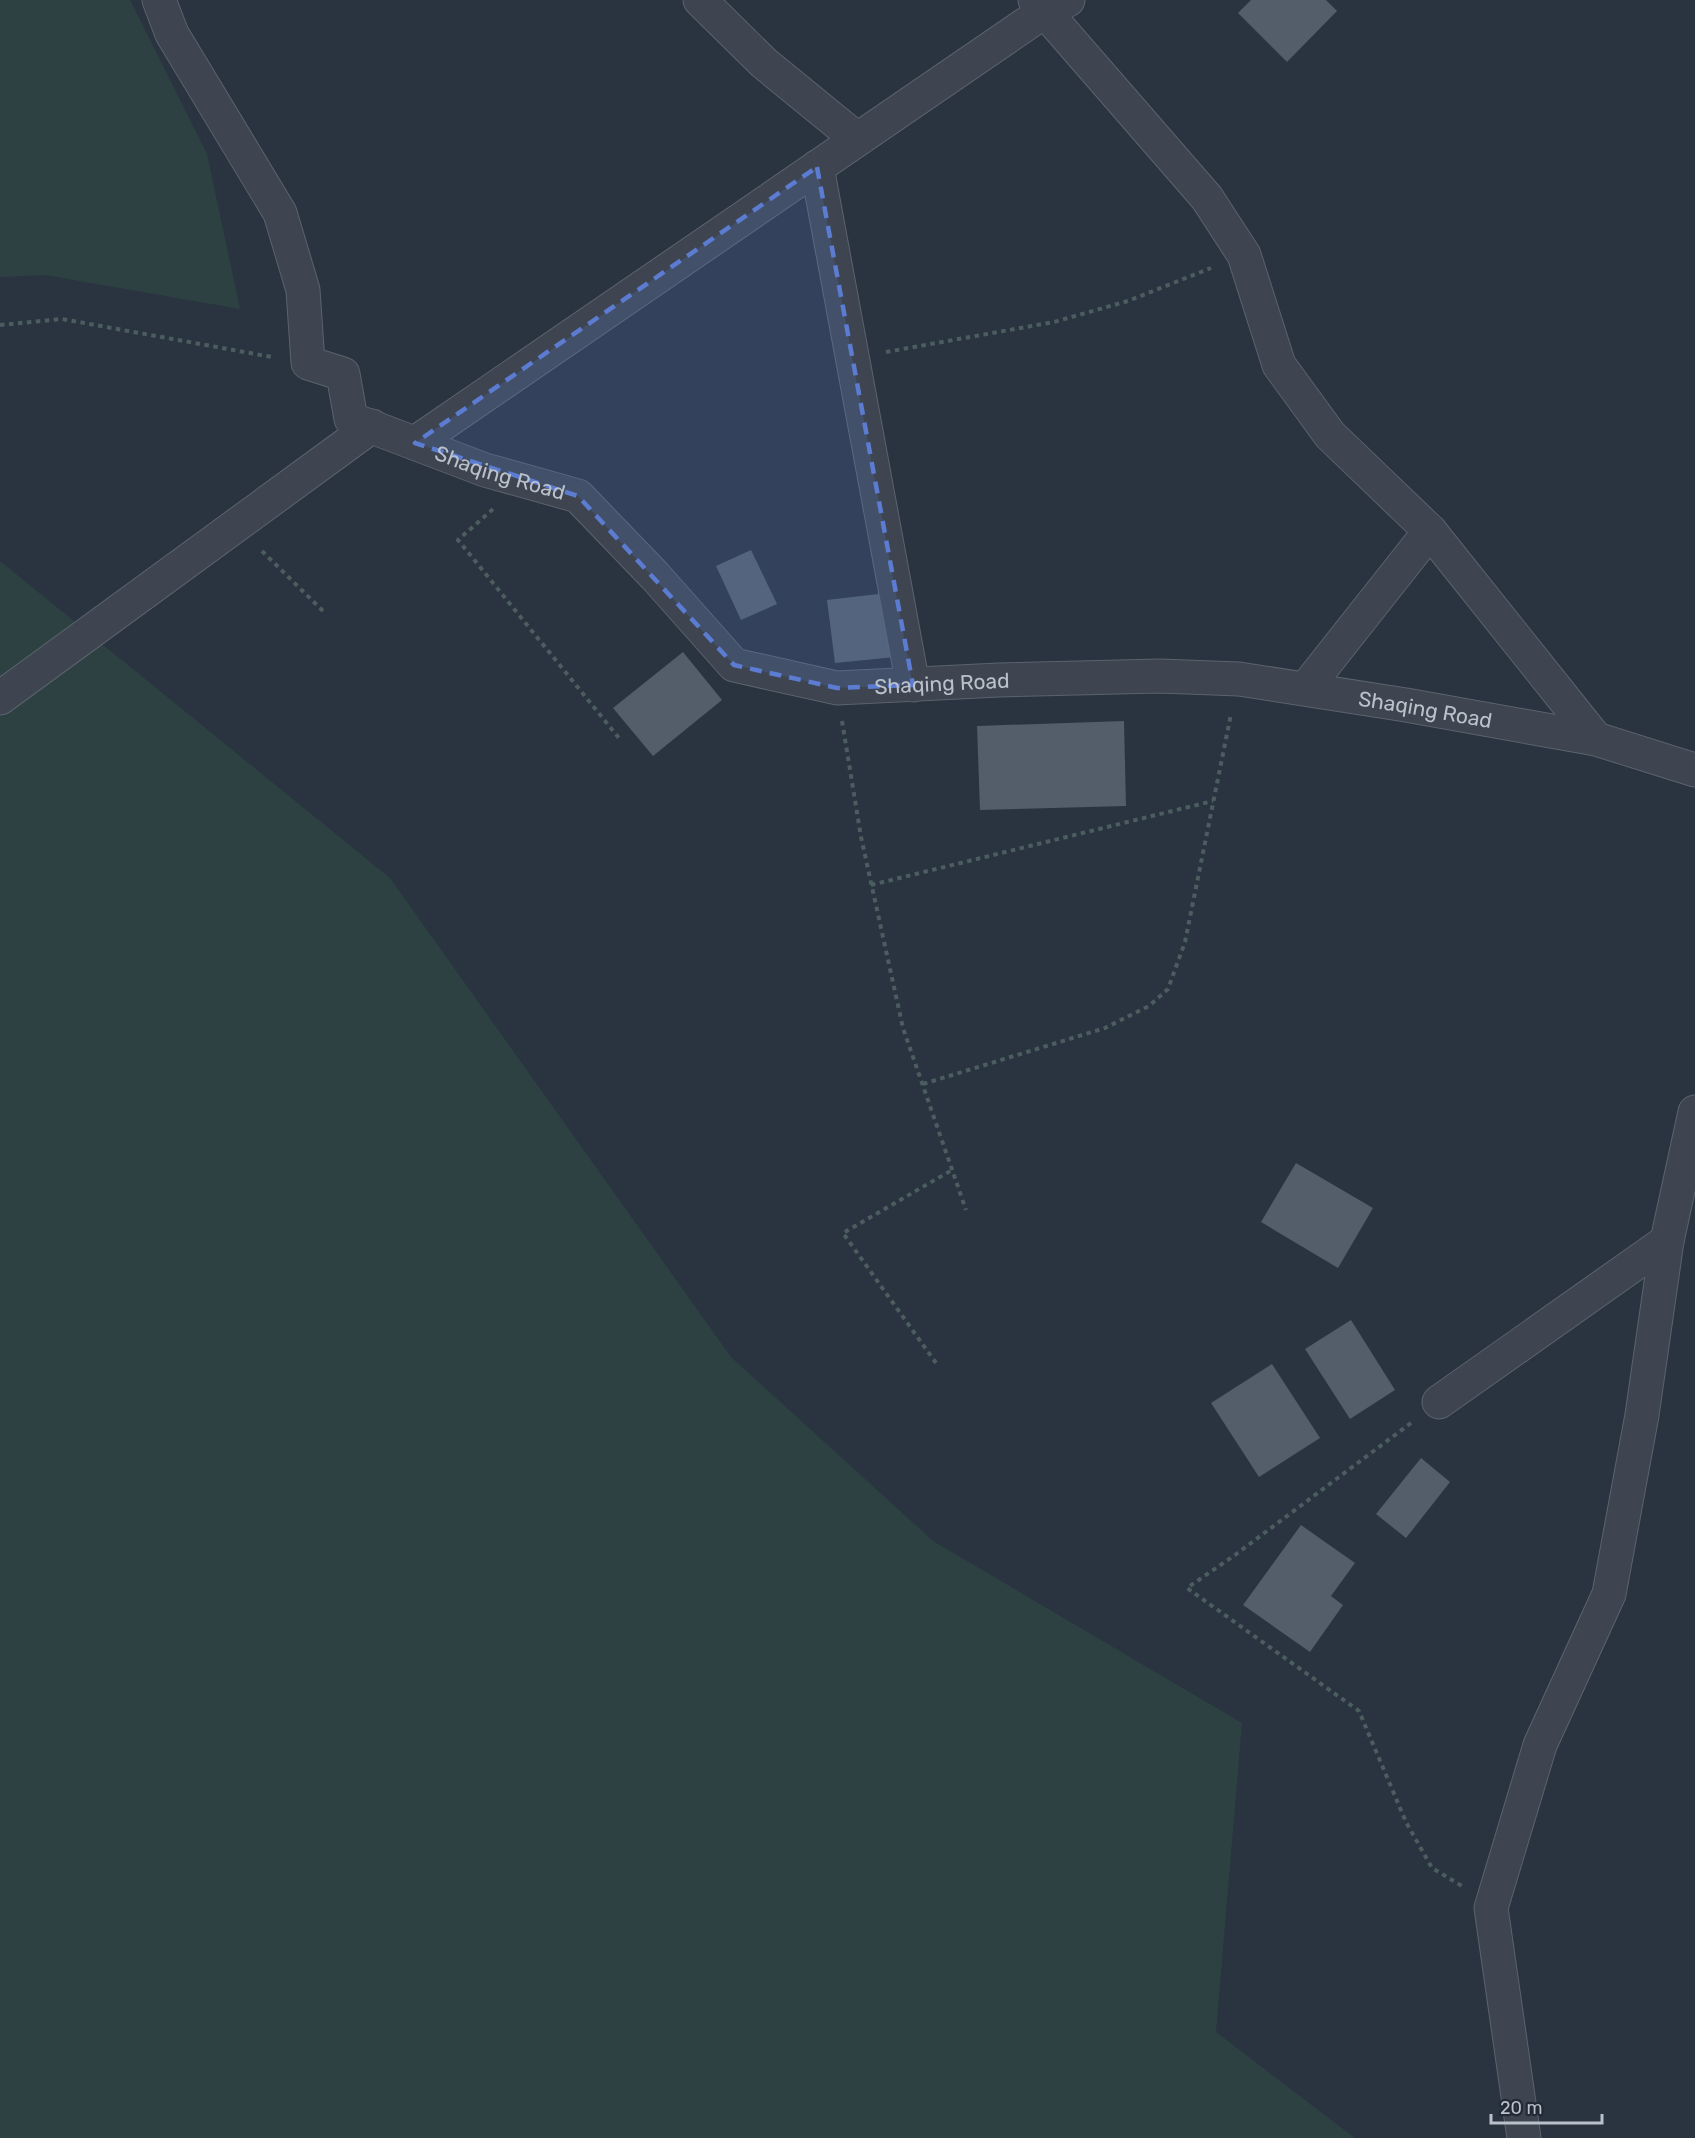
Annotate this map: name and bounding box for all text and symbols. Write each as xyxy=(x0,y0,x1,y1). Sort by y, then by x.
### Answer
street label: Shaqing Road xyxy=(432,440,568,504)
street label: Shaqing Road xyxy=(874,667,1010,699)
street label: Shaqing Road xyxy=(1357,685,1494,733)
scale bar xyxy=(1491,2087,1602,2125)
text: 20 m xyxy=(1500,2097,1542,2119)

